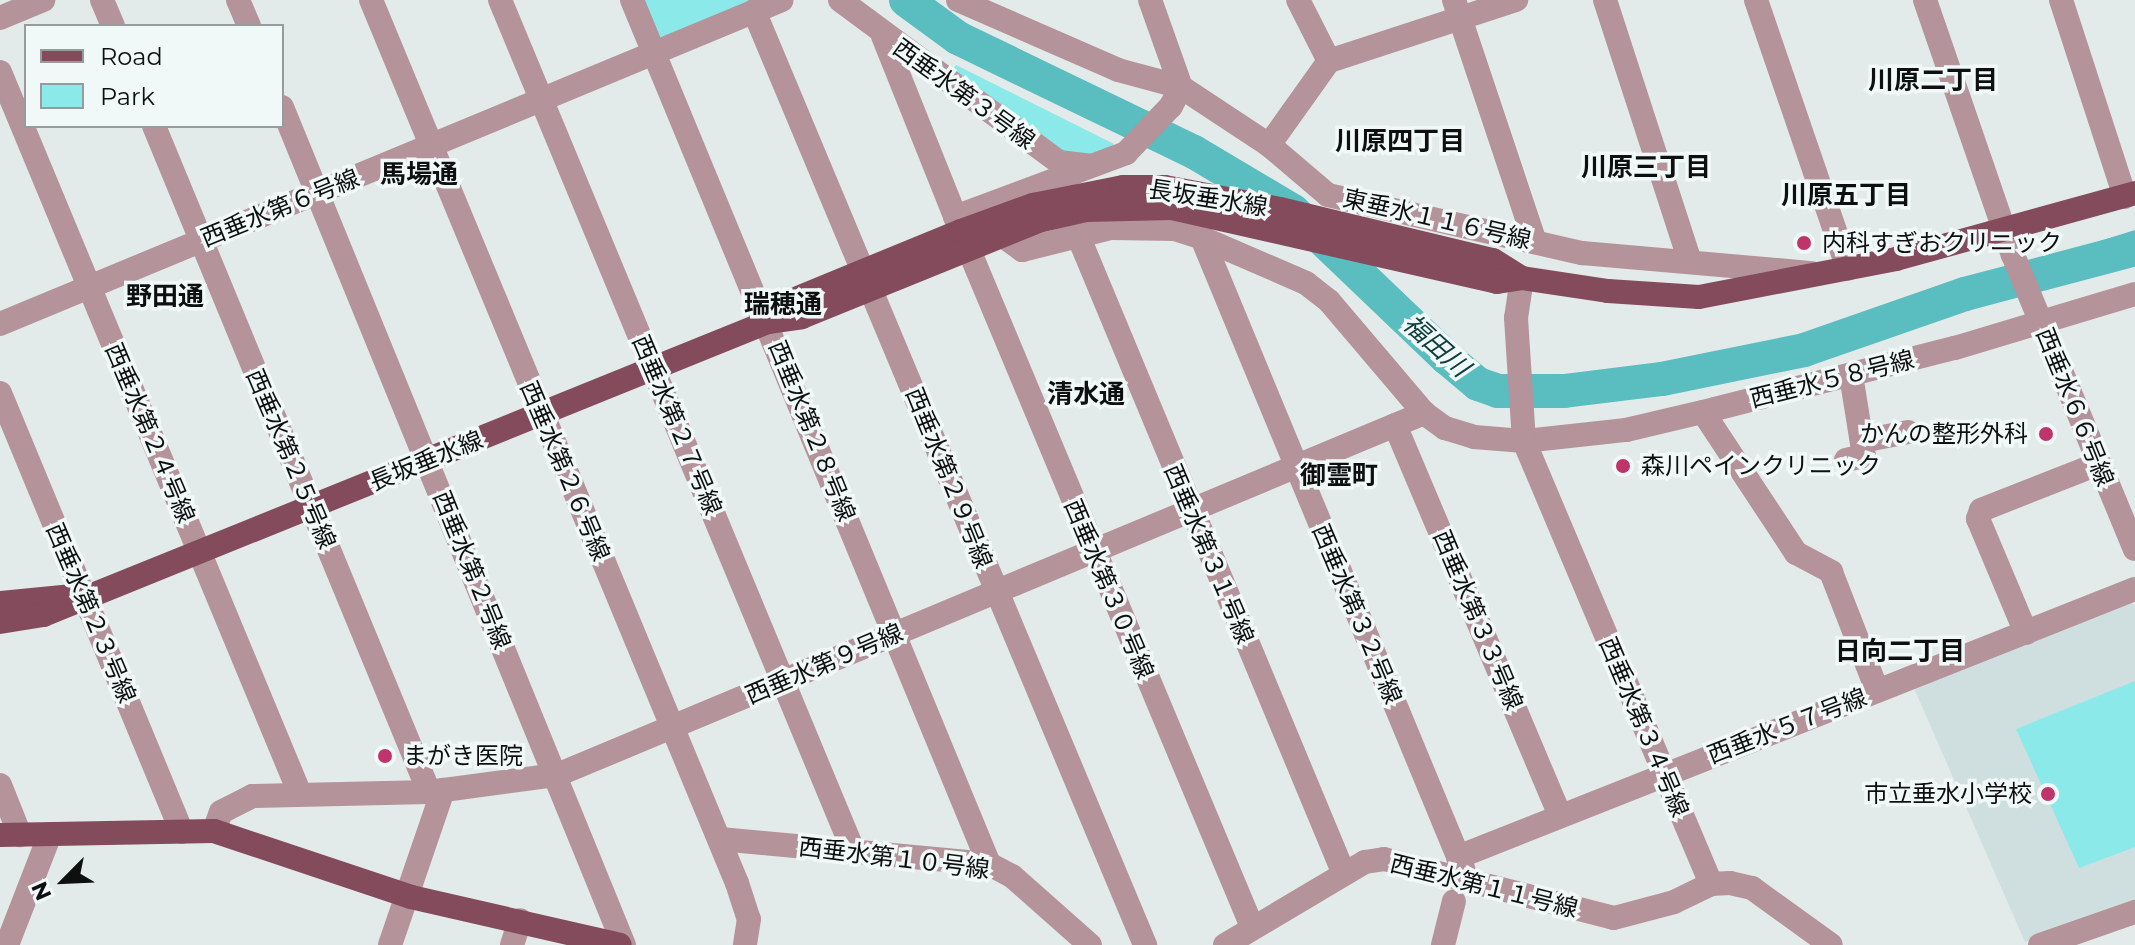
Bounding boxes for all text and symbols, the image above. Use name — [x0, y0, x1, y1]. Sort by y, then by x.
legend — [24, 24, 284, 128]
street label: 西垂水第３号線 — [888, 33, 1040, 155]
text: Road — [100, 42, 163, 71]
district label: 川原二丁目 — [1868, 65, 1998, 97]
text: Park — [100, 82, 155, 111]
district label: 川原四丁目 — [1335, 126, 1465, 158]
district label: 川原三丁目 — [1581, 152, 1711, 184]
district label: 馬場通 — [380, 159, 458, 191]
street label: 西垂水第６号線 — [197, 163, 363, 253]
street label: 長坂垂水線 — [1146, 174, 1270, 222]
district label: 川原五丁目 — [1781, 180, 1911, 212]
street label: 東垂水１１６号線 — [1340, 183, 1534, 255]
place label: 内科すぎおクリニック — [1822, 229, 2062, 257]
marker: 内科すぎおクリニック — [1793, 232, 1815, 254]
district label: 野田通 — [126, 281, 204, 313]
district label: 瑞穂通 — [744, 289, 822, 321]
water label: 福田川 — [1397, 308, 1475, 384]
street label: 西垂水６６号線 — [2030, 324, 2120, 490]
street label: 西垂水第２７号線 — [626, 331, 728, 519]
street label: 西垂水第２８号線 — [763, 337, 861, 525]
street label: 西垂水第２４号線 — [99, 339, 201, 527]
street label: 西垂水５８号線 — [1747, 345, 1917, 413]
street label: 西垂水第２５号線 — [240, 365, 342, 553]
street label: 西垂水第２６号線 — [514, 377, 616, 565]
district label: 清水通 — [1047, 379, 1125, 411]
street label: 西垂水第２９号線 — [900, 384, 998, 572]
place label: かんの整形外科 — [1860, 420, 2028, 448]
marker: かんの整形外科 — [2035, 423, 2057, 445]
street label: 長坂垂水線 — [365, 425, 487, 497]
place label: 森川ペインクリニック — [1641, 452, 1881, 480]
marker: 森川ペインクリニック — [1612, 455, 1634, 477]
street label: 西垂水第３１号線 — [1158, 460, 1260, 648]
district label: 御霊町 — [1300, 460, 1378, 492]
street label: 西垂水第２号線 — [427, 487, 517, 653]
street label: 西垂水第３０号線 — [1058, 495, 1160, 683]
street label: 西垂水第２３号線 — [40, 519, 142, 707]
street label: 西垂水第３２号線 — [1306, 520, 1408, 708]
street label: 西垂水第３３号線 — [1427, 526, 1529, 714]
street label: 西垂水第９号線 — [741, 618, 907, 710]
street label: 西垂水第３４号線 — [1593, 633, 1695, 821]
district label: 日向二丁目 — [1835, 636, 1965, 668]
street label: 西垂水５７号線 — [1703, 682, 1871, 770]
place label: まがき医院 — [403, 742, 523, 770]
marker: まがき医院 — [374, 745, 396, 767]
place label: 市立垂水小学校 — [1864, 780, 2032, 808]
marker: 市立垂水小学校 — [2039, 785, 2057, 803]
street label: 西垂水第１０号線 — [797, 832, 991, 884]
north arrow — [24, 841, 104, 921]
street label: 西垂水第１１号線 — [1387, 849, 1581, 923]
text: N — [26, 877, 58, 905]

